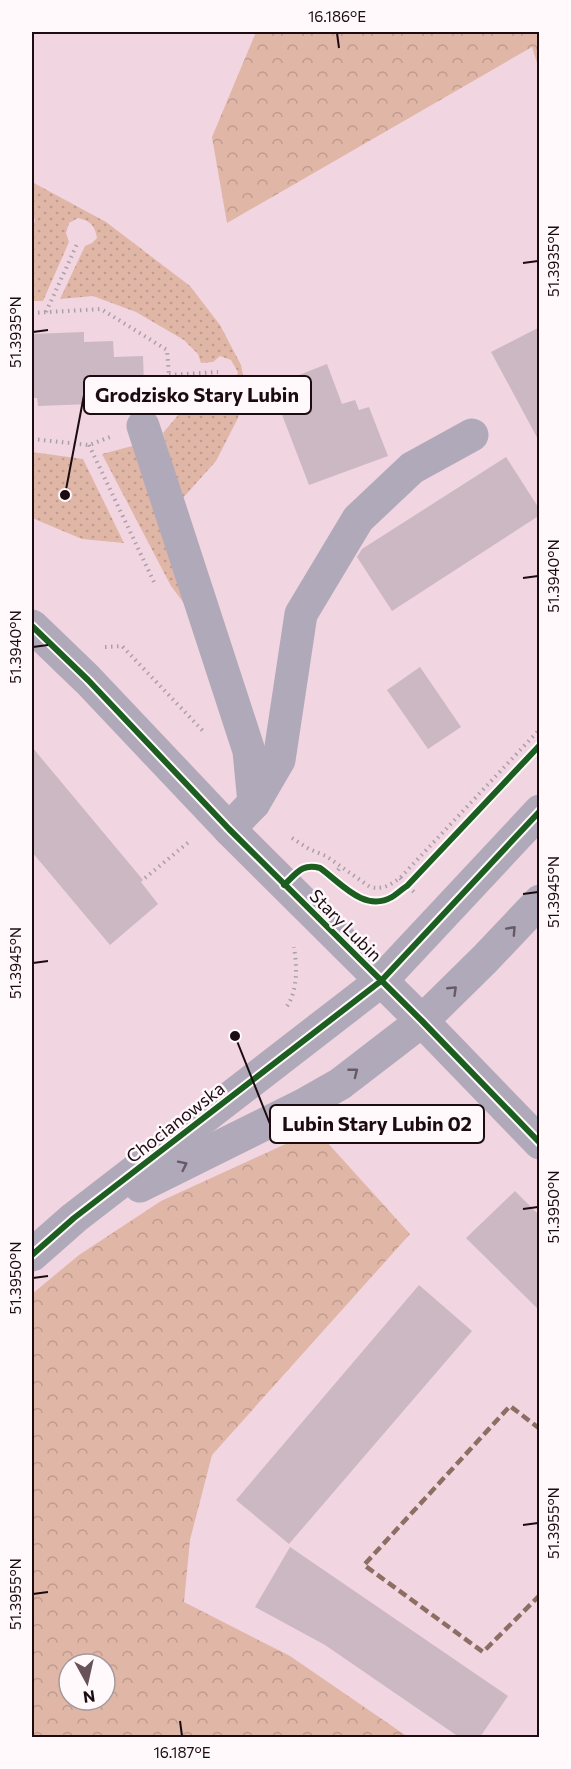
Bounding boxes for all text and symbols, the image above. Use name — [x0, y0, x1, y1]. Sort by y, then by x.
text: 16.186°E — [308, 7, 366, 25]
text: 51.3935°N — [544, 225, 562, 297]
text: 51.3935°N — [6, 296, 24, 368]
callout: Grodzisko Stary Lubin — [84, 376, 311, 414]
text: Grodzisko Stary Lubin — [95, 382, 299, 406]
text: 51.3940°N — [544, 539, 562, 613]
text: 51.3940°N — [6, 610, 24, 684]
text: 51.3945°N — [544, 856, 562, 928]
street label: Stary Lubin — [305, 884, 387, 966]
text: 51.3945°N — [6, 927, 24, 999]
one-way arrow — [505, 927, 516, 938]
one-way arrow — [447, 986, 457, 997]
one-way arrow — [348, 1069, 359, 1080]
street label: Chocianowska — [121, 1077, 229, 1167]
callout: Lubin Stary Lubin 02 — [270, 1105, 484, 1143]
text: Lubin Stary Lubin 02 — [282, 1111, 472, 1135]
one-way arrow — [177, 1160, 188, 1172]
text: 51.3950°N — [544, 1171, 562, 1243]
text: 51.3950°N — [6, 1242, 24, 1314]
text: 51.3955°N — [544, 1487, 562, 1559]
text: 51.3955°N — [6, 1558, 24, 1630]
north arrow — [57, 1652, 117, 1712]
text: N — [82, 1687, 96, 1708]
text: 16.187°E — [153, 1743, 211, 1761]

